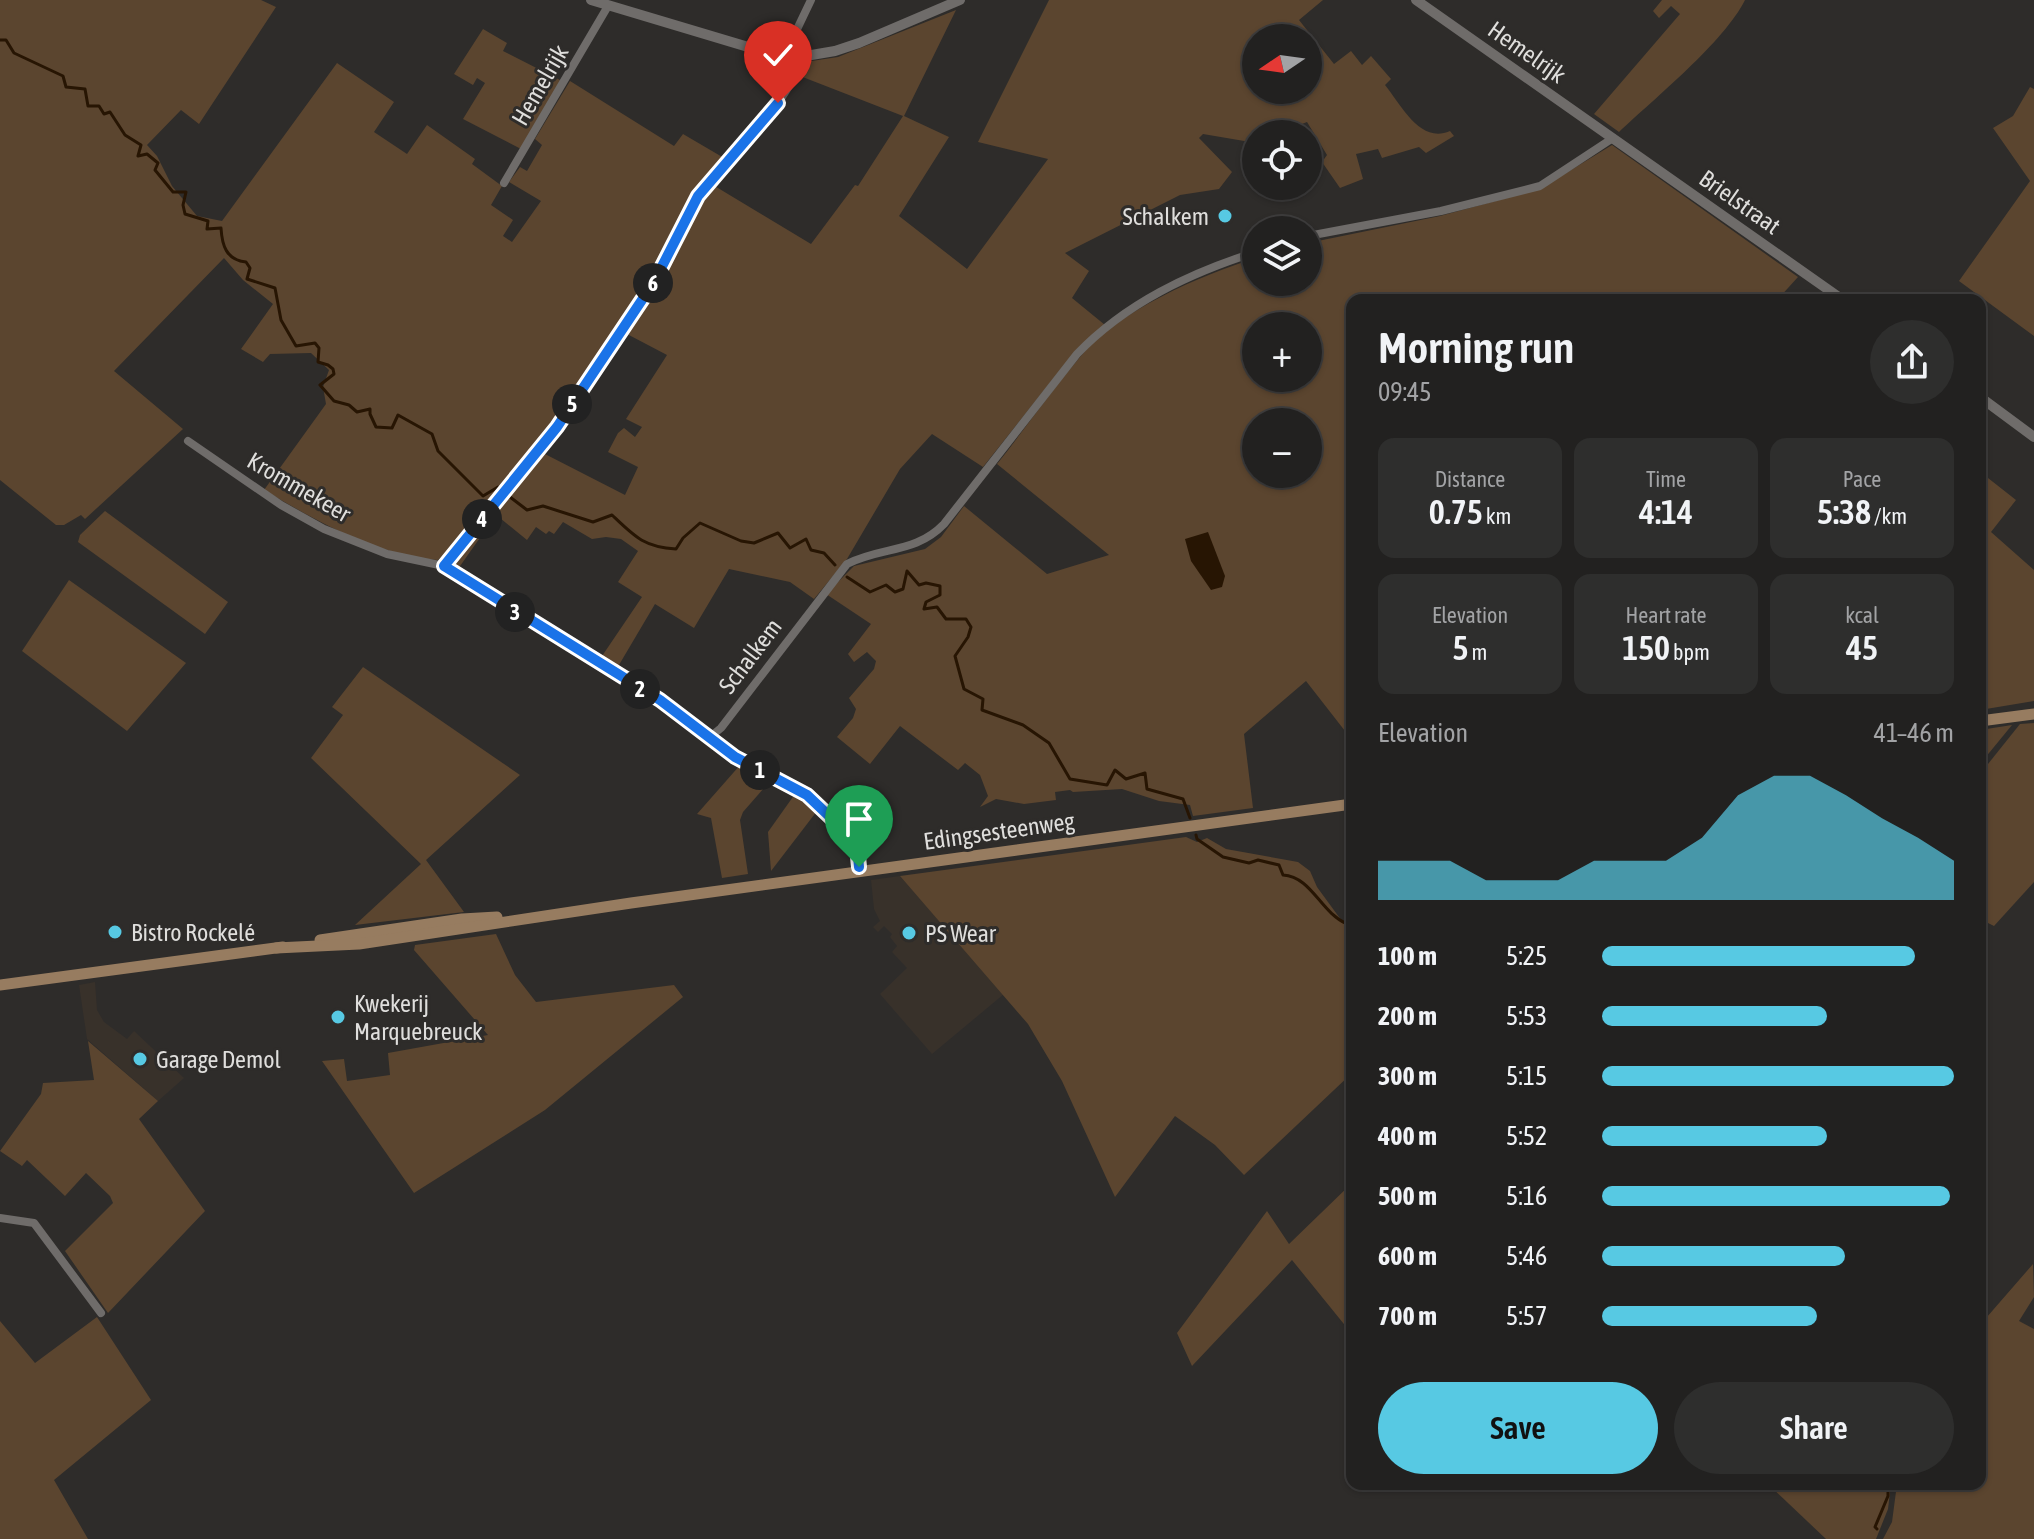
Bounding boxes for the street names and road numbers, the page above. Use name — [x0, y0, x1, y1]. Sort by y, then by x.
street label: Hemelrijk — [1483, 16, 1571, 89]
street label: Hemelrijk — [506, 40, 574, 130]
street label: Brielstraat — [1694, 164, 1786, 240]
street label: Krommekeer — [243, 447, 356, 528]
street label: Schalkem — [713, 613, 787, 699]
street label: Edingsesteenweg — [922, 807, 1077, 855]

